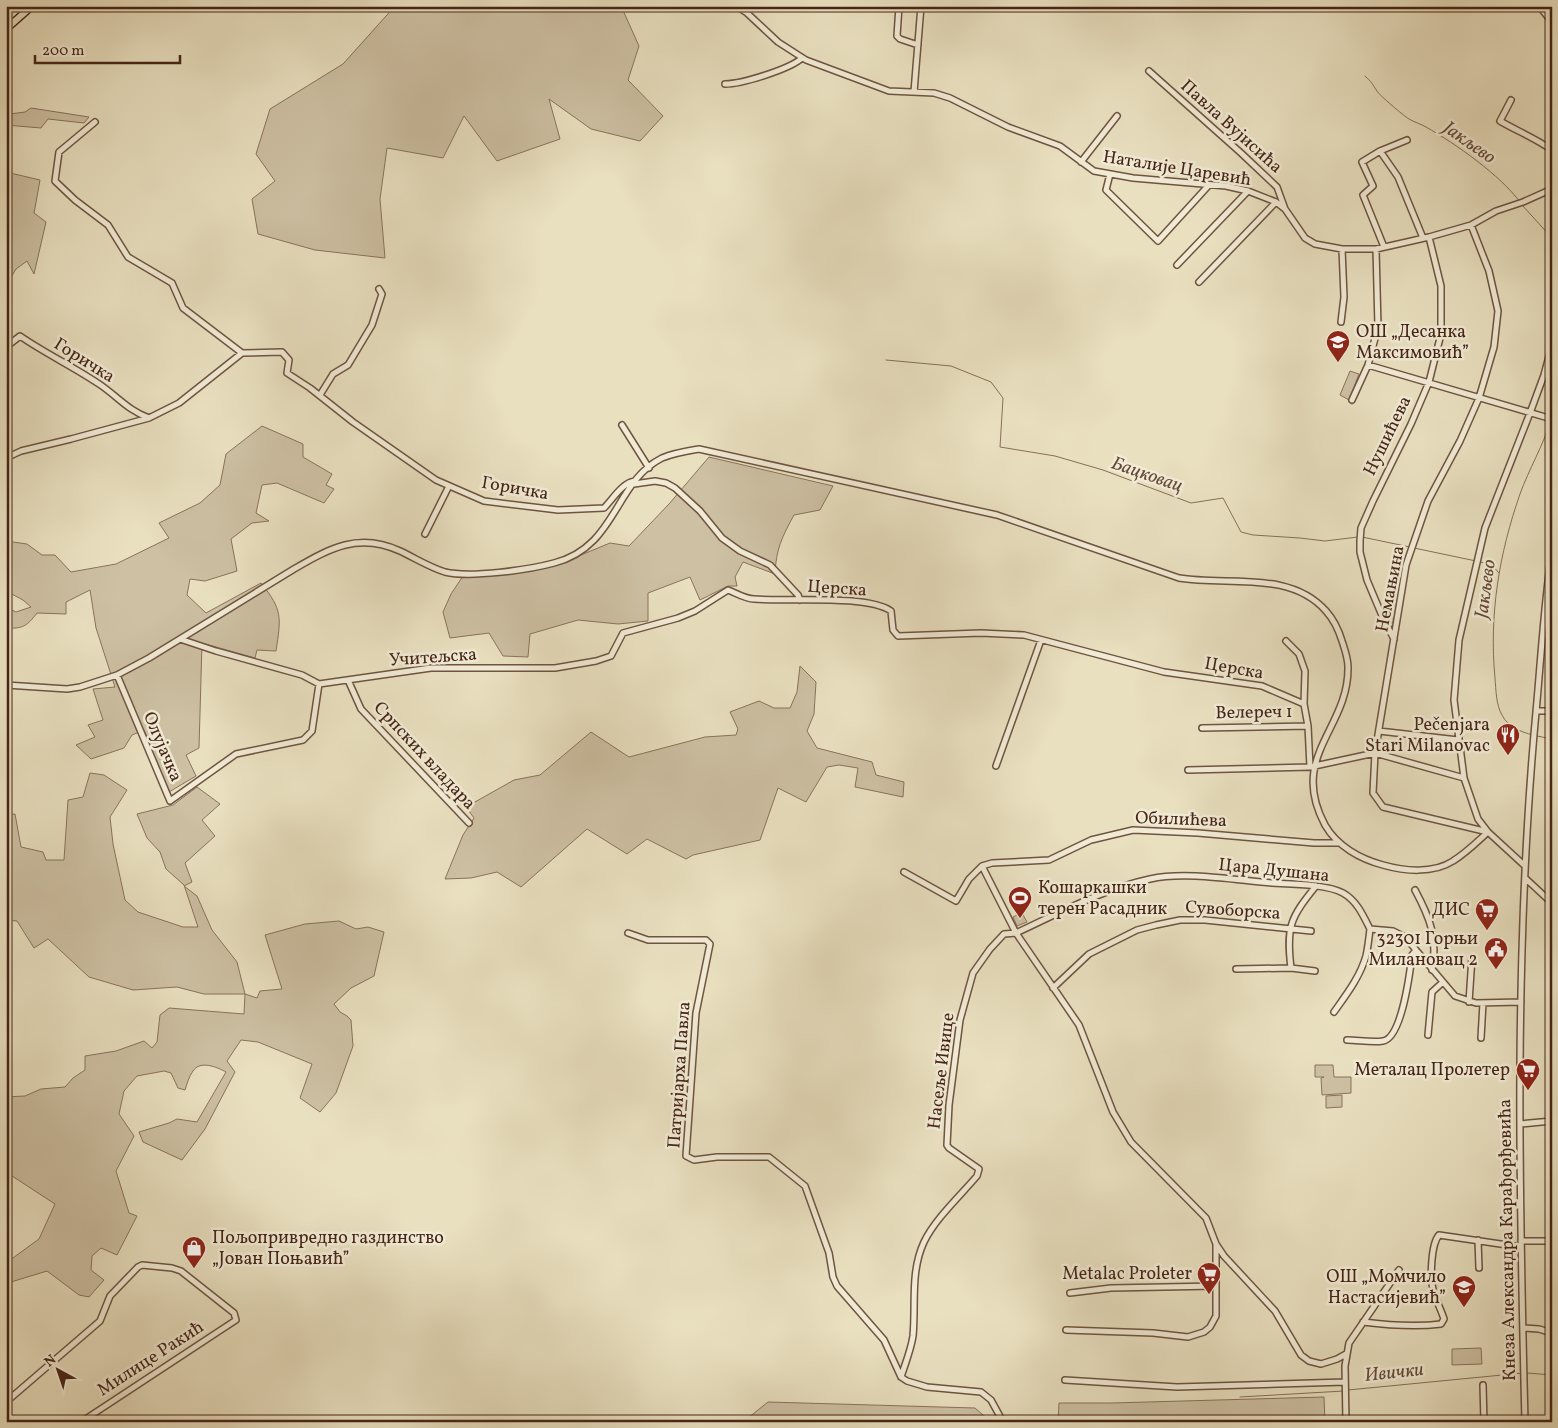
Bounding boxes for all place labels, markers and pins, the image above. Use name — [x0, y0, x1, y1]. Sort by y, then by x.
place label: ОШ „Десанка Максимовић” — [1356, 320, 1469, 366]
school or university icon: ОШ „Десанка Максимовић” — [1325, 329, 1351, 363]
place label: Pečenjara Stari Milanovac — [1365, 713, 1490, 759]
restaurant icon: Pečenjara Stari Milanovac — [1495, 722, 1521, 756]
place label: Кошаркашки терен Расадник — [1038, 876, 1168, 922]
sports icon: Кошаркашки терен Расадник — [1007, 885, 1033, 919]
supermarket icon: ДИС — [1474, 897, 1500, 931]
place label: ДИС — [1432, 898, 1470, 923]
place label: 32301 Горњи Милановац 2 — [1368, 927, 1478, 973]
public building icon: 32301 Горњи Милановац 2 — [1483, 936, 1509, 970]
supermarket icon: Металац Пролетер — [1515, 1057, 1541, 1091]
place label: Металац Пролетер — [1354, 1058, 1510, 1083]
place label: Пољопривредно газдинство „Јован Поњавић” — [212, 1226, 444, 1272]
shop icon: Пољопривредно газдинство „Јован Поњавић” — [181, 1235, 207, 1269]
supermarket icon: Metalac Proleter — [1196, 1261, 1222, 1295]
place label: Metalac Proleter — [1062, 1262, 1192, 1287]
place label: ОШ „Момчило Настасијевић” — [1326, 1265, 1446, 1311]
school or university icon: ОШ „Момчило Настасијевић” — [1451, 1274, 1477, 1308]

